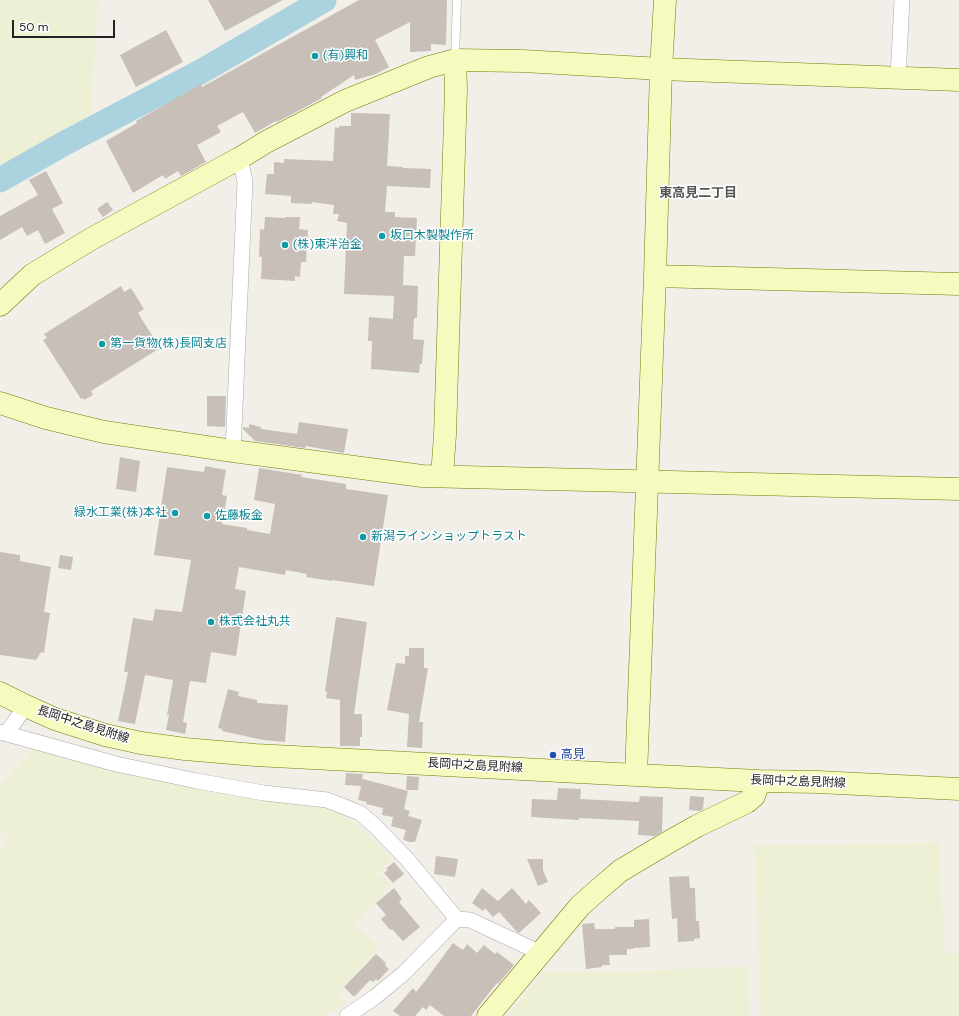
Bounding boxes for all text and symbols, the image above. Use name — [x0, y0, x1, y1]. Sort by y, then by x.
scale bar — [14, 12, 117, 38]
text: 50 m — [19, 19, 48, 35]
place label: (有)興和 — [323, 49, 368, 63]
marker: (有)興和 — [310, 51, 320, 61]
district label: 東高見二丁目 — [659, 186, 737, 202]
place label: 坂口木製製作所 — [390, 229, 474, 243]
marker: 坂口木製製作所 — [377, 231, 387, 241]
place label: (株)東洋治金 — [293, 238, 362, 252]
marker: (株)東洋治金 — [280, 240, 290, 250]
place label: 第一貨物(株)長岡支店 — [110, 337, 227, 351]
marker: 第一貨物(株)長岡支店 — [97, 339, 107, 349]
place label: 緑水工業(株)本社 — [74, 506, 167, 520]
marker: 緑水工業(株)本社 — [170, 508, 180, 518]
place label: 佐藤板金 — [215, 509, 263, 523]
marker: 佐藤板金 — [202, 511, 212, 521]
place label: 新潟ラインショップトラスト — [371, 530, 527, 544]
marker: 新潟ラインショップトラスト — [358, 532, 368, 542]
place label: 株式会社丸共 — [219, 615, 291, 629]
marker: 株式会社丸共 — [206, 617, 216, 627]
street label: 長岡中之島見附線 — [35, 703, 131, 747]
place label: 高見 — [561, 748, 585, 762]
marker: 高見 — [548, 750, 558, 760]
street label: 長岡中之島見附線 — [427, 756, 523, 776]
street label: 長岡中之島見附線 — [750, 773, 846, 791]

